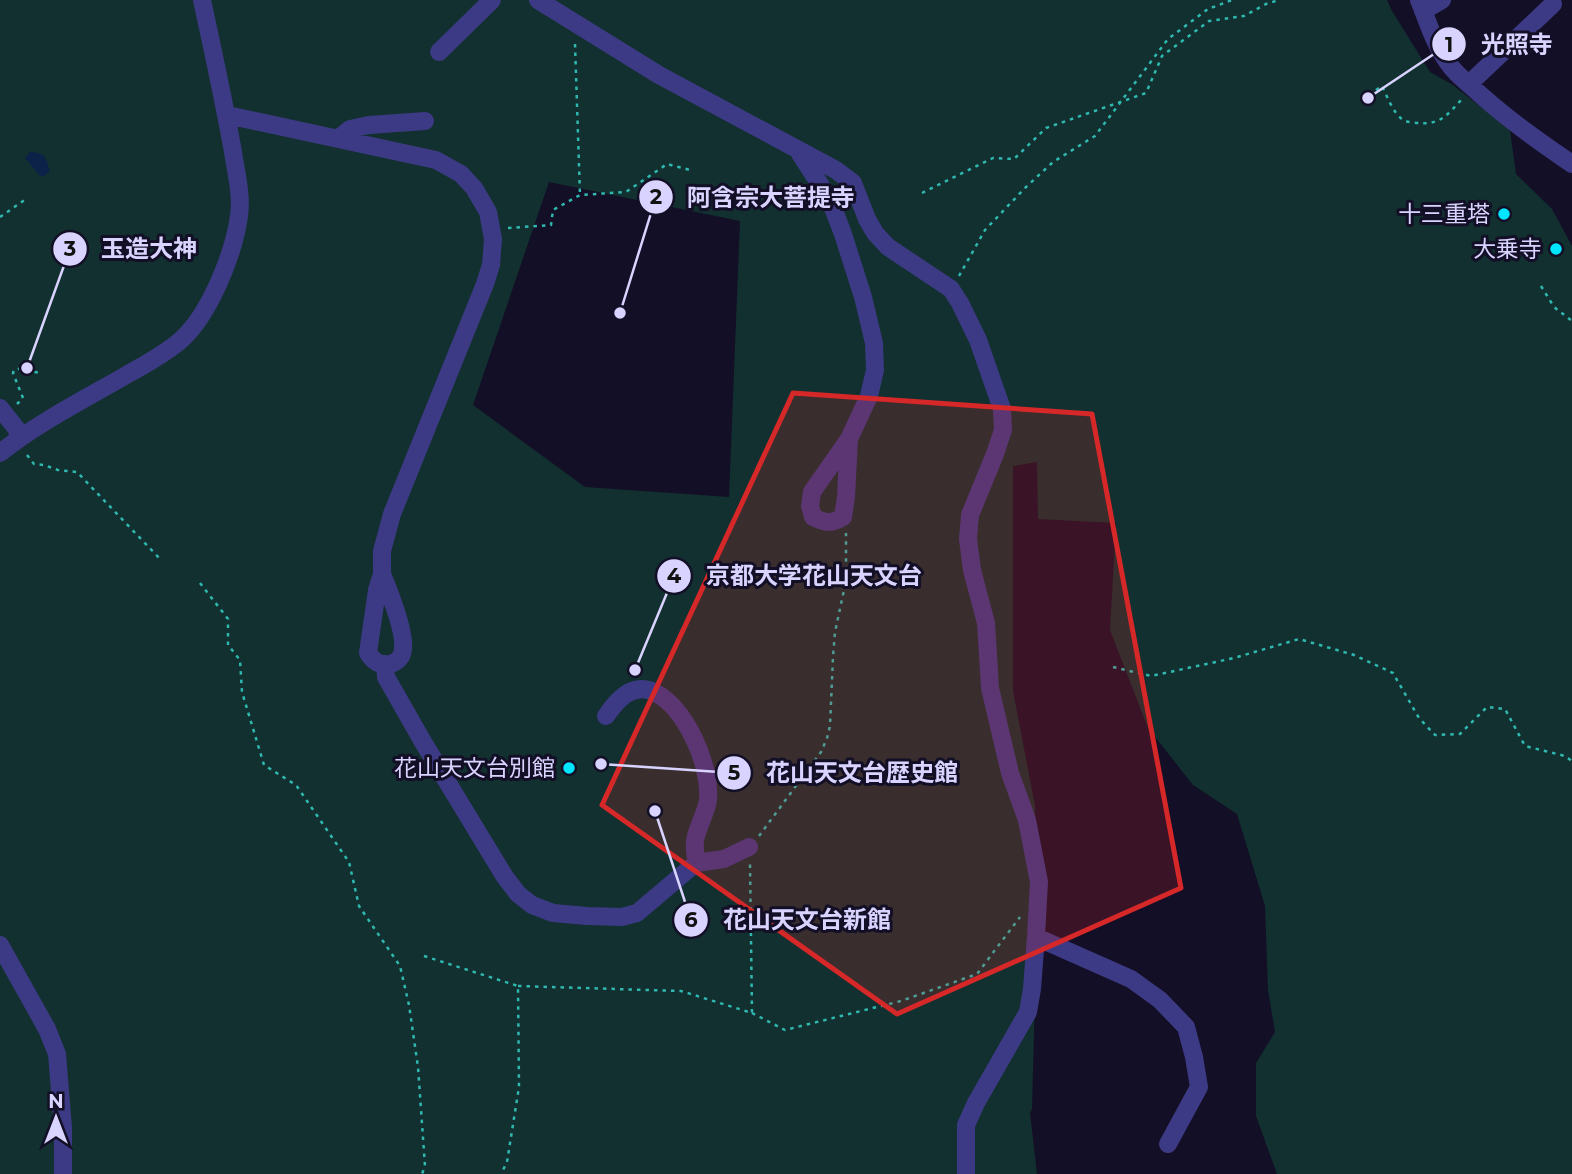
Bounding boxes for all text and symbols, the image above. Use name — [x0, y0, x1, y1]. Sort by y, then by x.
callout: 光照寺 — [1432, 22, 1567, 67]
text: 光照寺 — [1481, 30, 1553, 59]
text: 1 — [1445, 32, 1453, 57]
callout: 阿含宗大菩提寺 — [638, 175, 869, 220]
text: 阿含宗大菩提寺 — [687, 183, 855, 212]
text: 2 — [650, 184, 662, 209]
place label: 十三重塔 — [1398, 200, 1490, 228]
marker: 十三重塔 — [1496, 206, 1512, 222]
callout: 玉造大神 — [52, 226, 211, 271]
text: 玉造大神 — [101, 234, 197, 263]
place label: 大乗寺 — [1473, 235, 1542, 263]
text: 3 — [63, 236, 76, 261]
marker: 大乗寺 — [1548, 241, 1564, 257]
callout: 京都大学花山天文台 — [657, 553, 936, 598]
text: 京都大学花山天文台 — [706, 561, 922, 590]
text: 4 — [667, 563, 682, 588]
callout: 花山天文台歴史館 — [717, 751, 972, 796]
place label: 花山天文台別館 — [394, 754, 555, 782]
text: 花山天文台歴史館 — [766, 758, 958, 787]
marker: 花山天文台別館 — [561, 760, 577, 776]
text: 5 — [728, 760, 740, 785]
callout: 花山天文台新館 — [674, 897, 905, 942]
text: 花山天文台新館 — [723, 905, 891, 934]
text: 6 — [684, 907, 698, 932]
north arrow — [21, 1083, 91, 1153]
text: N — [48, 1090, 64, 1113]

